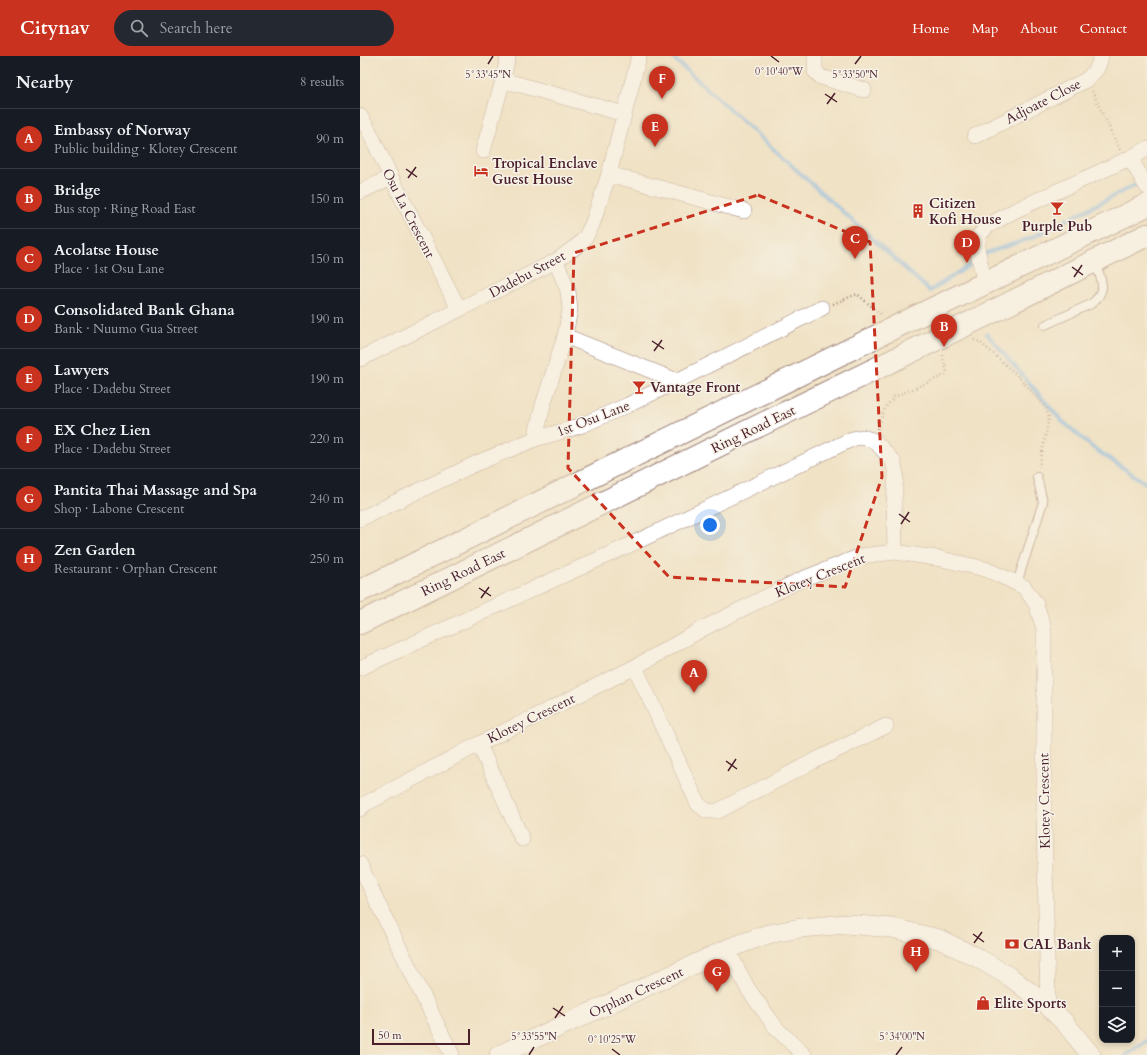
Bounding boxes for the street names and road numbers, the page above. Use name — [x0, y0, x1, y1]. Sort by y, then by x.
street label: Adjoate Close — [1002, 74, 1084, 129]
street label: Osu La Crescent — [378, 165, 440, 262]
street label: Dadebu Street — [486, 246, 569, 303]
street label: 1st Osu Lane — [554, 396, 633, 441]
street label: Ring Road East — [708, 401, 799, 458]
street label: Ring Road East — [418, 544, 509, 601]
street label: Klotey Crescent — [772, 549, 869, 602]
street label: Klotey Crescent — [484, 689, 579, 748]
street label: Klotey Crescent — [1034, 753, 1055, 849]
street label: Orphan Crescent — [586, 962, 687, 1023]

